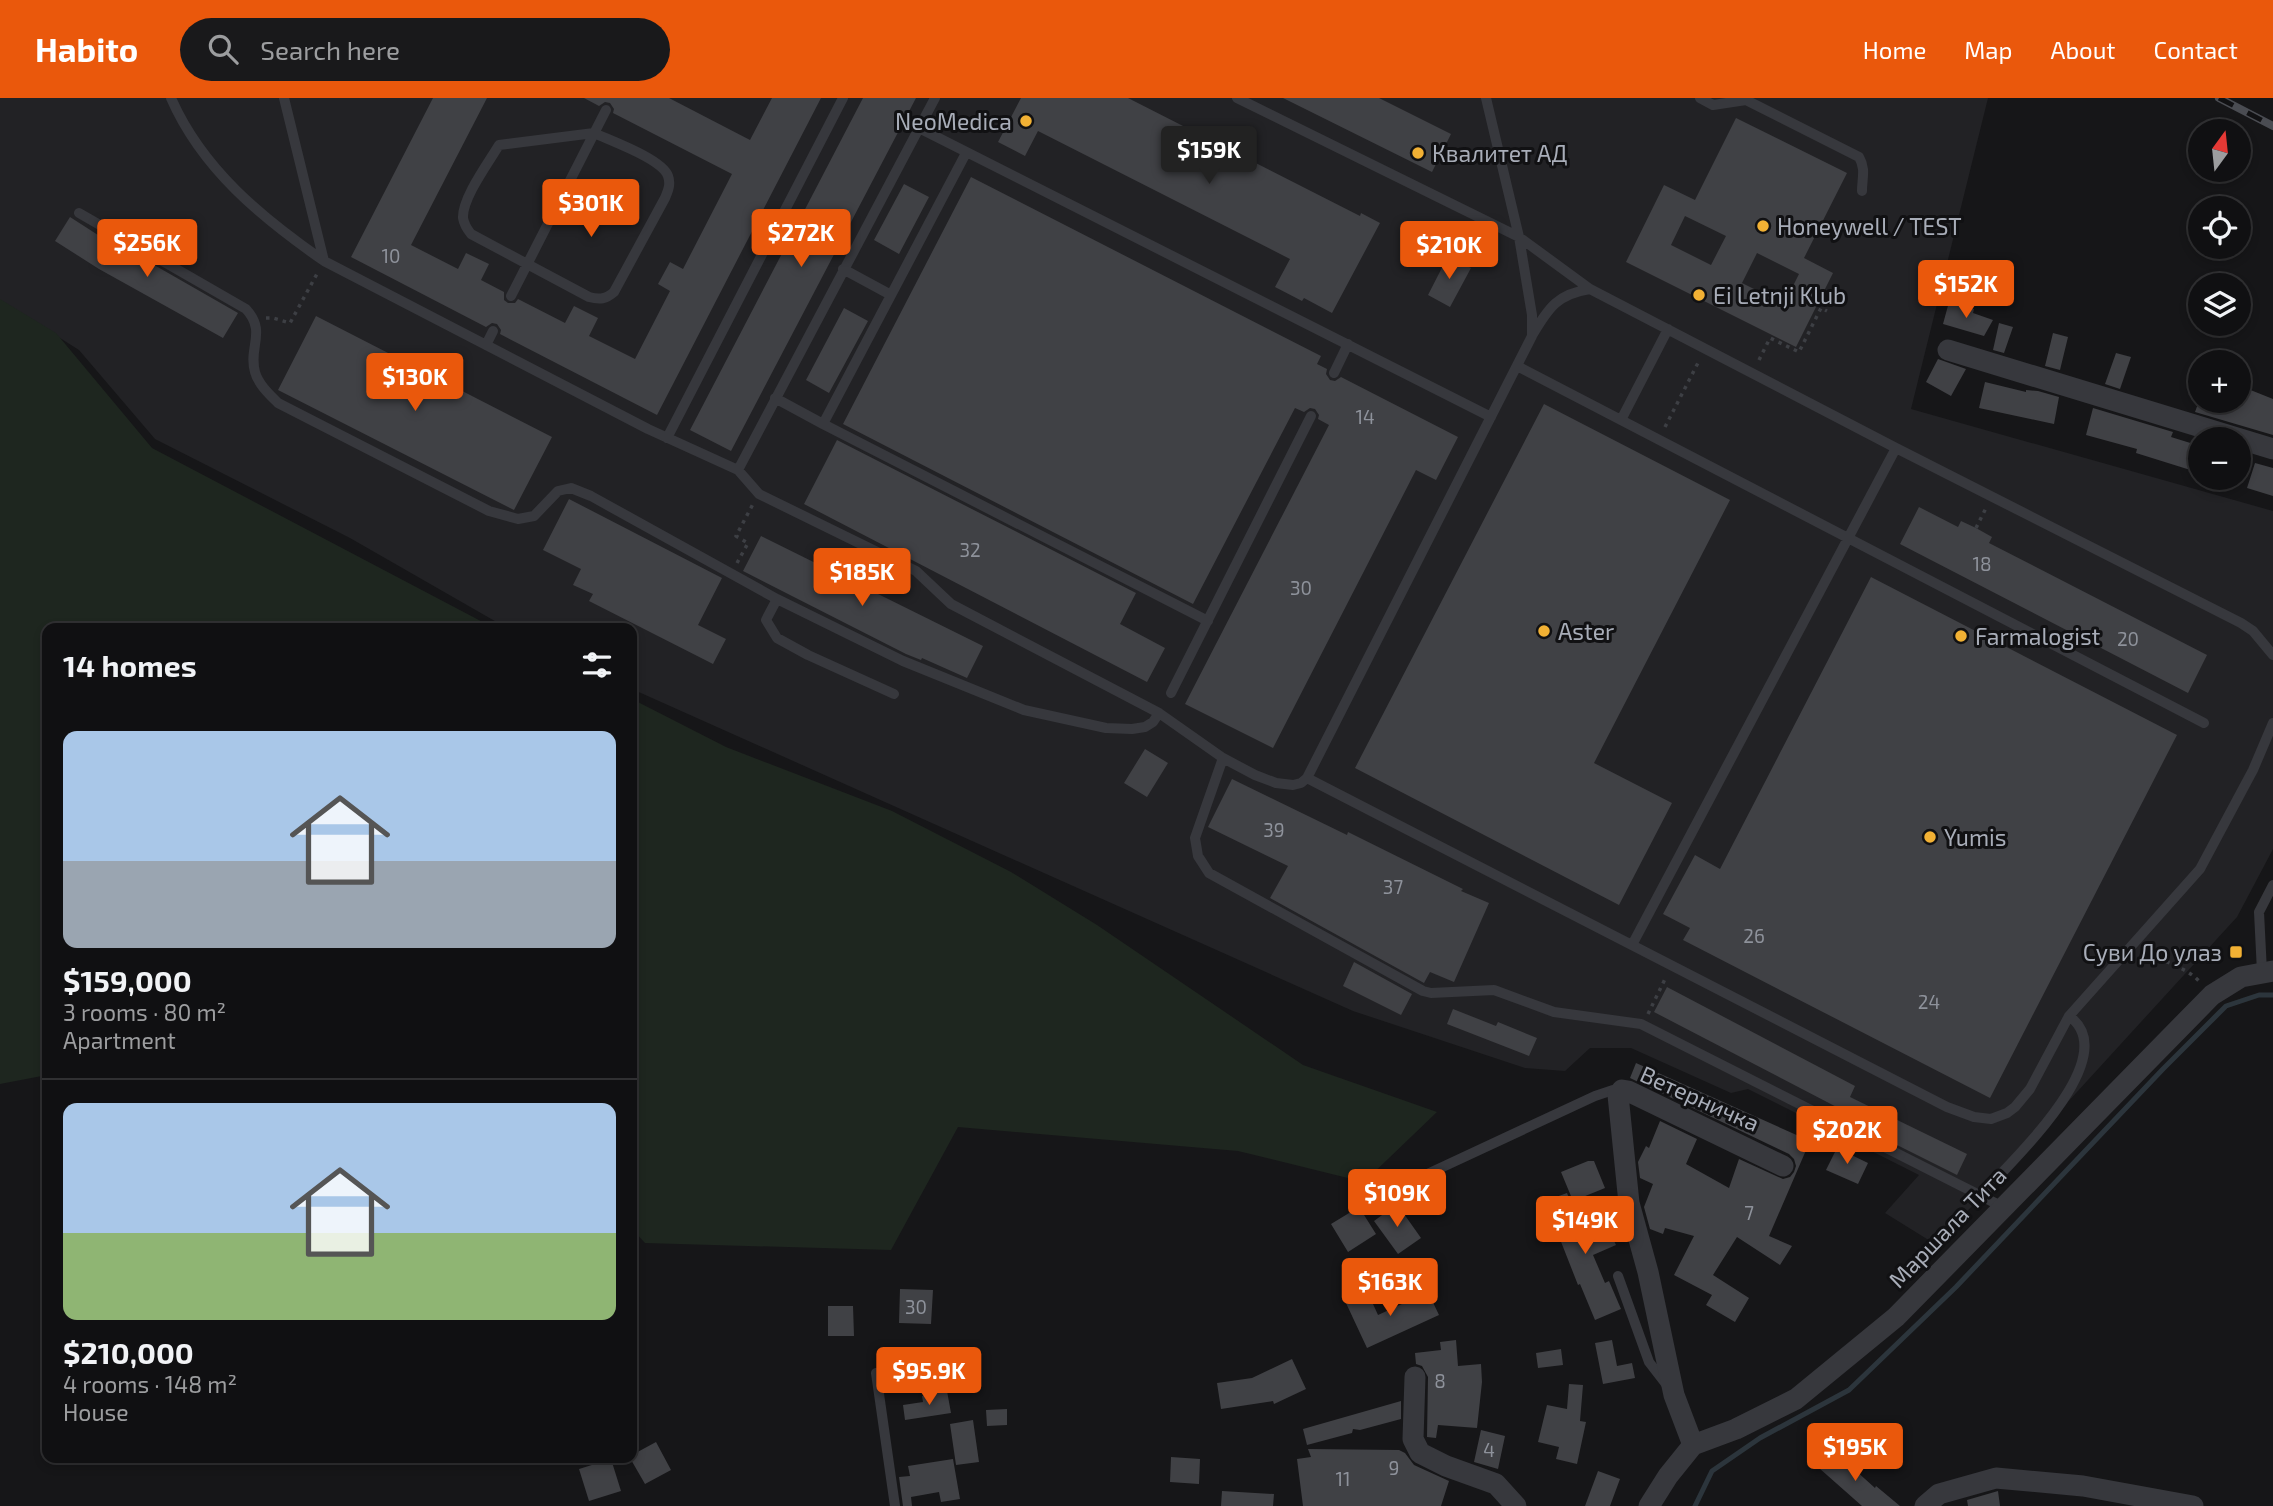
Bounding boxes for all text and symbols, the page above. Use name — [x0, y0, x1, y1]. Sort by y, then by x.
search box — [180, 18, 670, 81]
text: Habito — [35, 29, 138, 69]
icon: search — [204, 30, 242, 68]
text: Search here — [260, 34, 400, 65]
text: Home — [1863, 35, 1926, 64]
text: Map — [1964, 35, 2012, 64]
text: About — [2050, 35, 2116, 64]
text: Contact — [2154, 35, 2238, 64]
place label: NeoMedica — [895, 107, 1012, 135]
marker: NeoMedica — [1018, 113, 1034, 129]
north arrow — [2188, 119, 2250, 182]
map controls — [2188, 119, 2251, 490]
pin: $159K — [1160, 126, 1258, 186]
text: $159K — [1177, 135, 1241, 163]
place label: Квалитет АД — [1432, 139, 1567, 167]
marker: Квалитет АД — [1410, 145, 1426, 161]
pin: $301K — [542, 180, 640, 239]
text: $301K — [558, 188, 624, 216]
button: locate — [2188, 196, 2251, 259]
pin: $272K — [752, 209, 850, 269]
place label: Honeywell / TEST — [1777, 212, 1962, 240]
text: $272K — [768, 218, 834, 246]
marker: Honeywell / TEST — [1755, 218, 1771, 234]
pin: $256K — [98, 220, 196, 279]
pin: $210K — [1400, 222, 1498, 281]
text: $256K — [113, 228, 181, 256]
text: $210K — [1416, 230, 1482, 258]
house number: 10 — [381, 244, 401, 267]
pin: $152K — [1917, 260, 2015, 320]
text: $152K — [1934, 269, 1998, 297]
button: layers — [2188, 273, 2251, 336]
place label: Ei Letnji Klub — [1713, 281, 1846, 309]
marker: Ei Letnji Klub — [1691, 287, 1707, 303]
button: + — [2188, 350, 2251, 413]
pin: $130K — [366, 354, 464, 413]
text: $130K — [382, 362, 448, 390]
house number: 14 — [1355, 405, 1375, 428]
button: − — [2188, 427, 2251, 490]
house number: 32 — [959, 538, 981, 561]
pin: $185K — [813, 548, 911, 608]
house number: 18 — [1972, 552, 1992, 575]
text: $185K — [830, 557, 894, 585]
house number: 30 — [1290, 576, 1312, 599]
place label: Aster — [1558, 617, 1614, 645]
place label: Farmalogist — [1975, 622, 2101, 650]
marker: Aster — [1536, 623, 1552, 639]
house number: 20 — [2117, 627, 2139, 650]
marker: Farmalogist — [1953, 628, 1969, 644]
icon: filters — [578, 646, 616, 684]
text: 14 homes — [63, 647, 197, 683]
icon: home — [277, 777, 403, 903]
house number: 39 — [1263, 818, 1285, 841]
place label: Yumis — [1944, 823, 2006, 851]
marker: Yumis — [1922, 829, 1938, 845]
house number: 37 — [1383, 875, 1403, 898]
house number: 26 — [1743, 924, 1765, 947]
place label: Суви До улаз — [2083, 938, 2222, 967]
marker: Суви До улаз — [2228, 944, 2244, 960]
text: $159,000 — [63, 962, 192, 998]
house number: 24 — [1918, 990, 1940, 1013]
text: 3 rooms · 80 m² — [63, 998, 226, 1026]
text: Apartment — [63, 1026, 176, 1054]
street label: Ветерничка — [1636, 1059, 1764, 1137]
pin: $202K — [1798, 1107, 1896, 1166]
text: $202K — [1812, 1115, 1882, 1143]
icon: home — [277, 1149, 403, 1275]
street label: Маршала Тита — [1882, 1161, 2012, 1293]
pin: $109K — [1348, 1170, 1446, 1229]
text: $109K — [1364, 1178, 1430, 1206]
pin: $149K — [1536, 1196, 1634, 1256]
house number: 7 — [1744, 1201, 1754, 1224]
text: $149K — [1552, 1205, 1618, 1233]
pin: $163K — [1341, 1258, 1439, 1318]
text: $163K — [1358, 1267, 1422, 1295]
house number: 30 — [905, 1295, 927, 1318]
text: $210,000 — [63, 1334, 194, 1370]
pin: $95.9K — [872, 1348, 986, 1407]
text: $95.9K — [892, 1356, 966, 1384]
house number: 8 — [1434, 1369, 1446, 1392]
text: 4 rooms · 148 m² — [63, 1370, 237, 1398]
text: House — [63, 1398, 129, 1426]
pin: $195K — [1806, 1424, 1904, 1483]
text: $195K — [1823, 1432, 1887, 1460]
house number: 4 — [1483, 1438, 1495, 1461]
house number: 9 — [1389, 1456, 1399, 1479]
house number: 11 — [1335, 1467, 1351, 1490]

